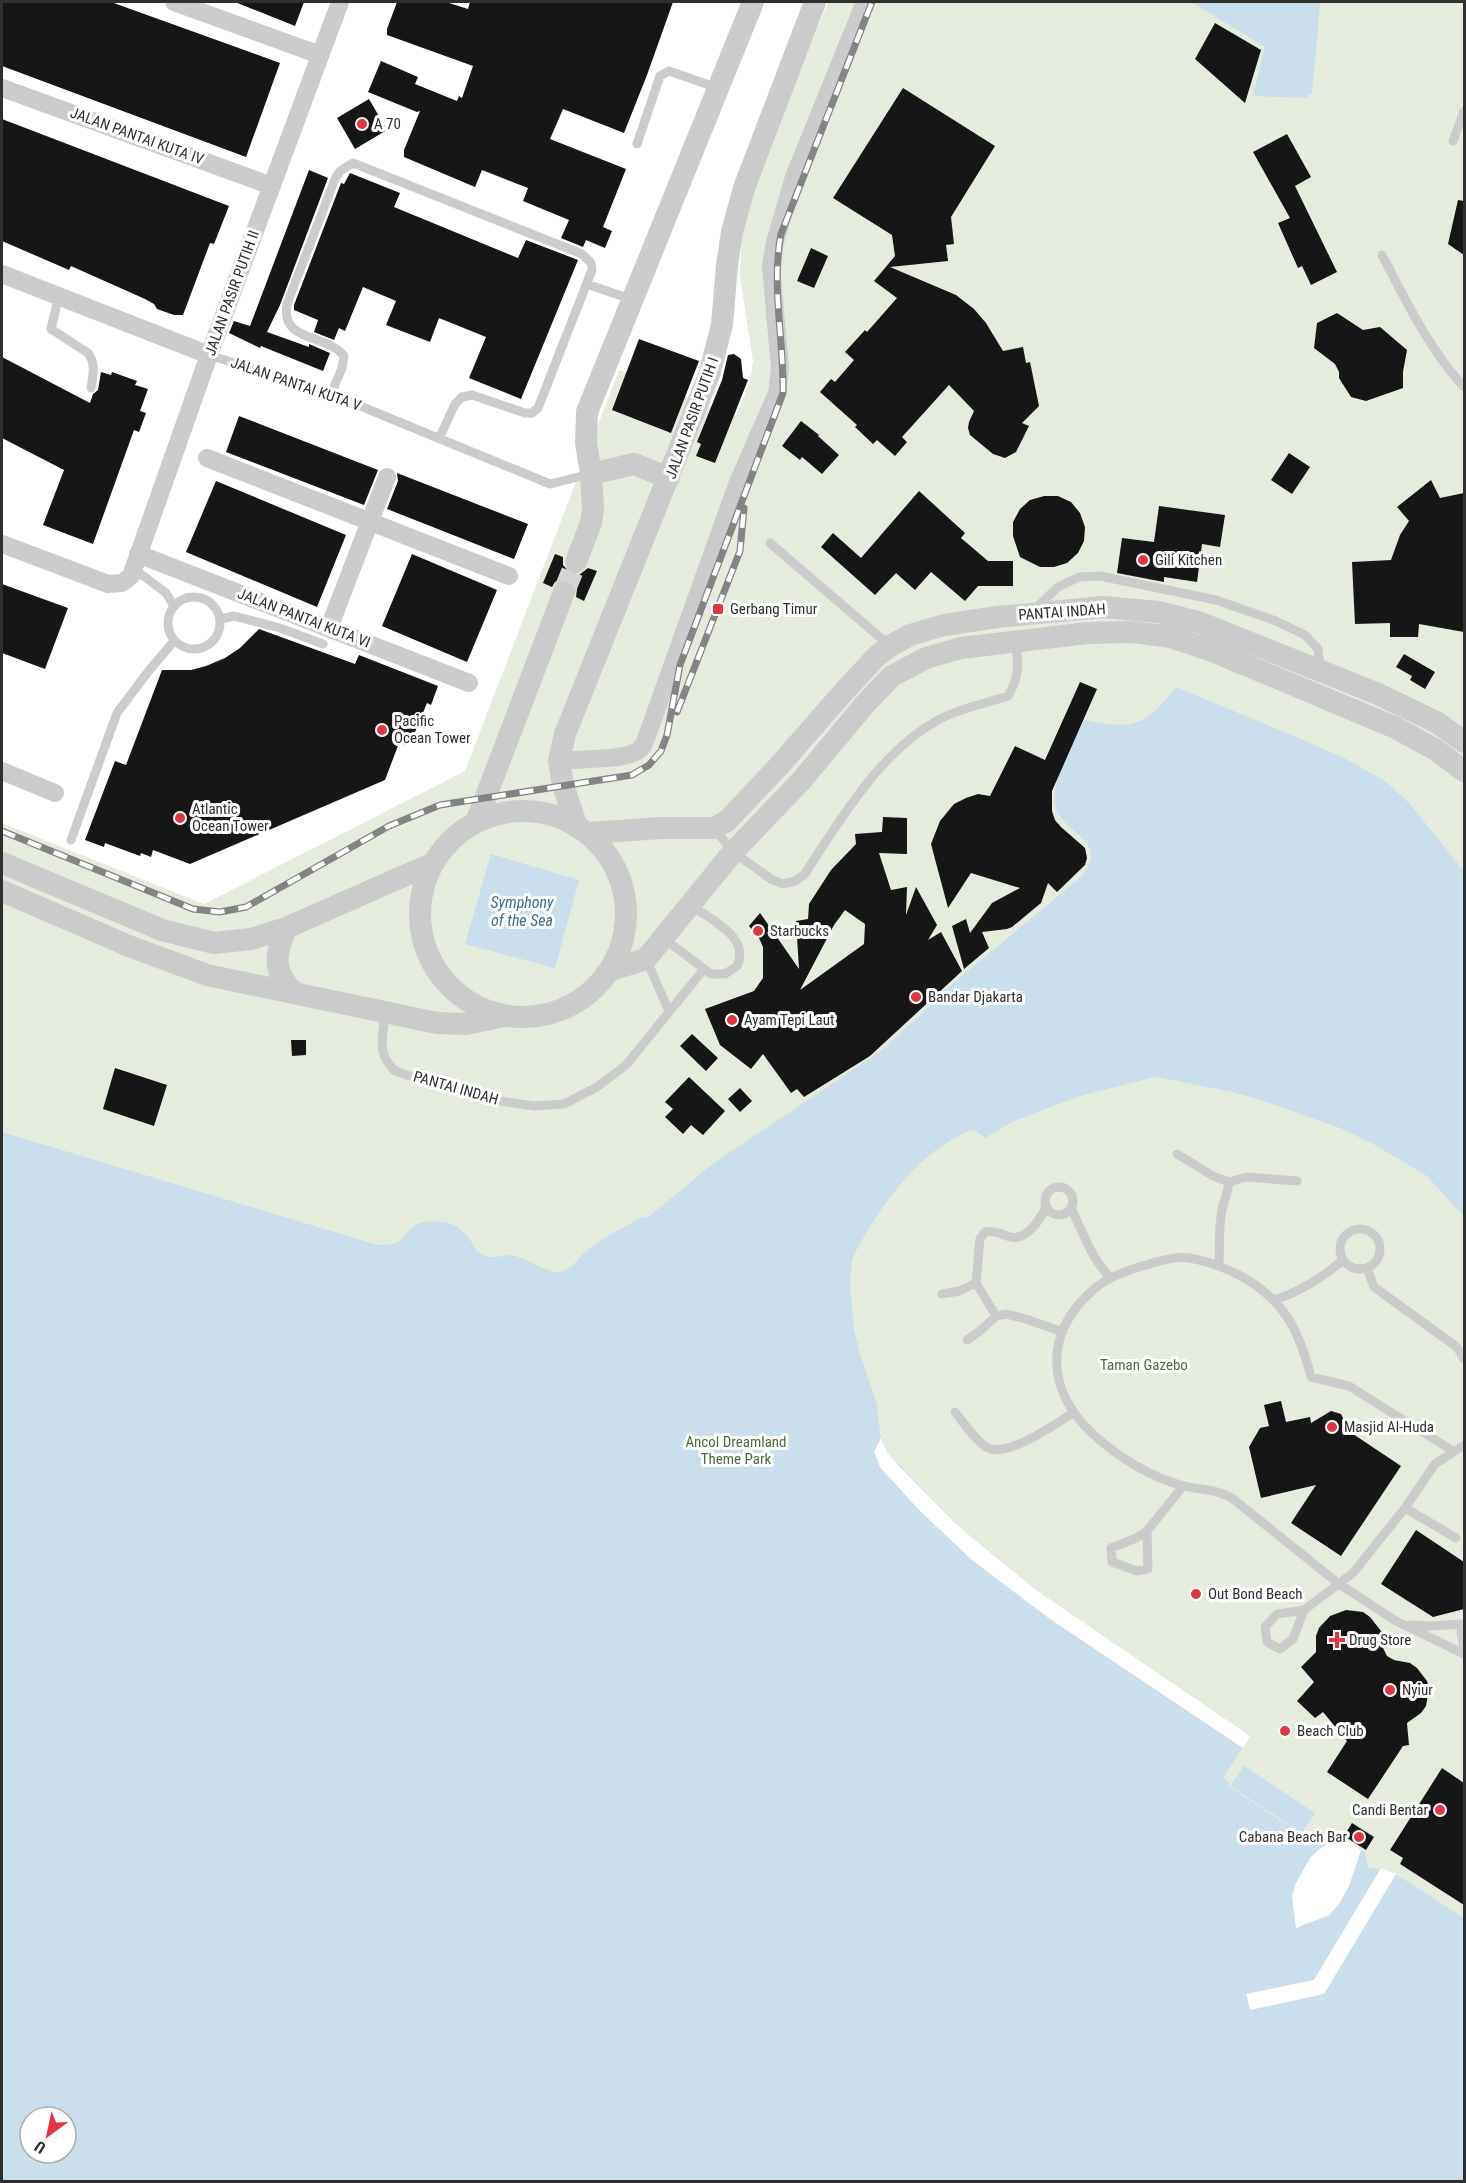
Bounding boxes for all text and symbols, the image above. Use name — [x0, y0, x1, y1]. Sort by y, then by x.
street label: JALAN PANTAI KUTA IV — [68, 103, 207, 169]
place label: A 70 — [374, 115, 401, 133]
marker: A 70 — [355, 117, 369, 131]
street label: JALAN PASIR PUTIH II — [201, 228, 263, 358]
street label: JALAN PANTAI KUTA V — [228, 353, 364, 415]
street label: JALAN PASIR PUTIH I — [662, 355, 722, 481]
place label: Gili Kitchen — [1155, 551, 1222, 569]
marker: Gili Kitchen — [1136, 553, 1150, 567]
street label: JALAN PANTAI KUTA VI — [235, 584, 373, 652]
place label: Gerbang Timur — [730, 600, 818, 618]
street label: PANTAI INDAH — [1018, 600, 1106, 624]
marker: Gerbang Timur — [711, 602, 725, 616]
place label: Pacific Ocean Tower — [394, 712, 471, 747]
marker: Pacific Ocean Tower — [375, 723, 389, 737]
place label: Atlantic Ocean Tower — [192, 800, 269, 835]
marker: Atlantic Ocean Tower — [173, 811, 187, 825]
water label: Symphony of the Sea — [490, 893, 554, 930]
place label: Starbucks — [770, 922, 829, 940]
marker: Starbucks — [751, 924, 765, 938]
place label: Bandar Djakarta — [928, 988, 1023, 1006]
marker: Bandar Djakarta — [909, 990, 923, 1004]
place label: Ayam Tepi Laut — [744, 1011, 834, 1029]
marker: Ayam Tepi Laut — [725, 1013, 739, 1027]
street label: PANTAI INDAH — [411, 1067, 501, 1109]
park label: Taman Gazebo — [1100, 1356, 1188, 1374]
place label: Masjid Al-Huda — [1344, 1418, 1434, 1436]
marker: Masjid Al-Huda — [1325, 1420, 1339, 1434]
park label: Ancol Dreamland Theme Park — [685, 1433, 787, 1468]
place label: Out Bond Beach — [1208, 1585, 1303, 1603]
marker: Out Bond Beach — [1189, 1587, 1203, 1601]
place label: Drug Store — [1349, 1631, 1411, 1649]
marker: Drug Store — [1330, 1633, 1344, 1647]
place label: Nyiur — [1402, 1681, 1433, 1699]
marker: Nyiur — [1383, 1683, 1397, 1697]
place label: Beach Club — [1297, 1722, 1364, 1740]
marker: Beach Club — [1278, 1724, 1292, 1738]
place label: Candi Bentar — [1352, 1801, 1428, 1819]
marker: Candi Bentar — [1433, 1803, 1447, 1817]
place label: Cabana Beach Bar — [1239, 1828, 1347, 1846]
marker: Cabana Beach Bar — [1352, 1830, 1366, 1844]
north arrow — [18, 2105, 78, 2165]
text: U — [31, 2137, 49, 2158]

